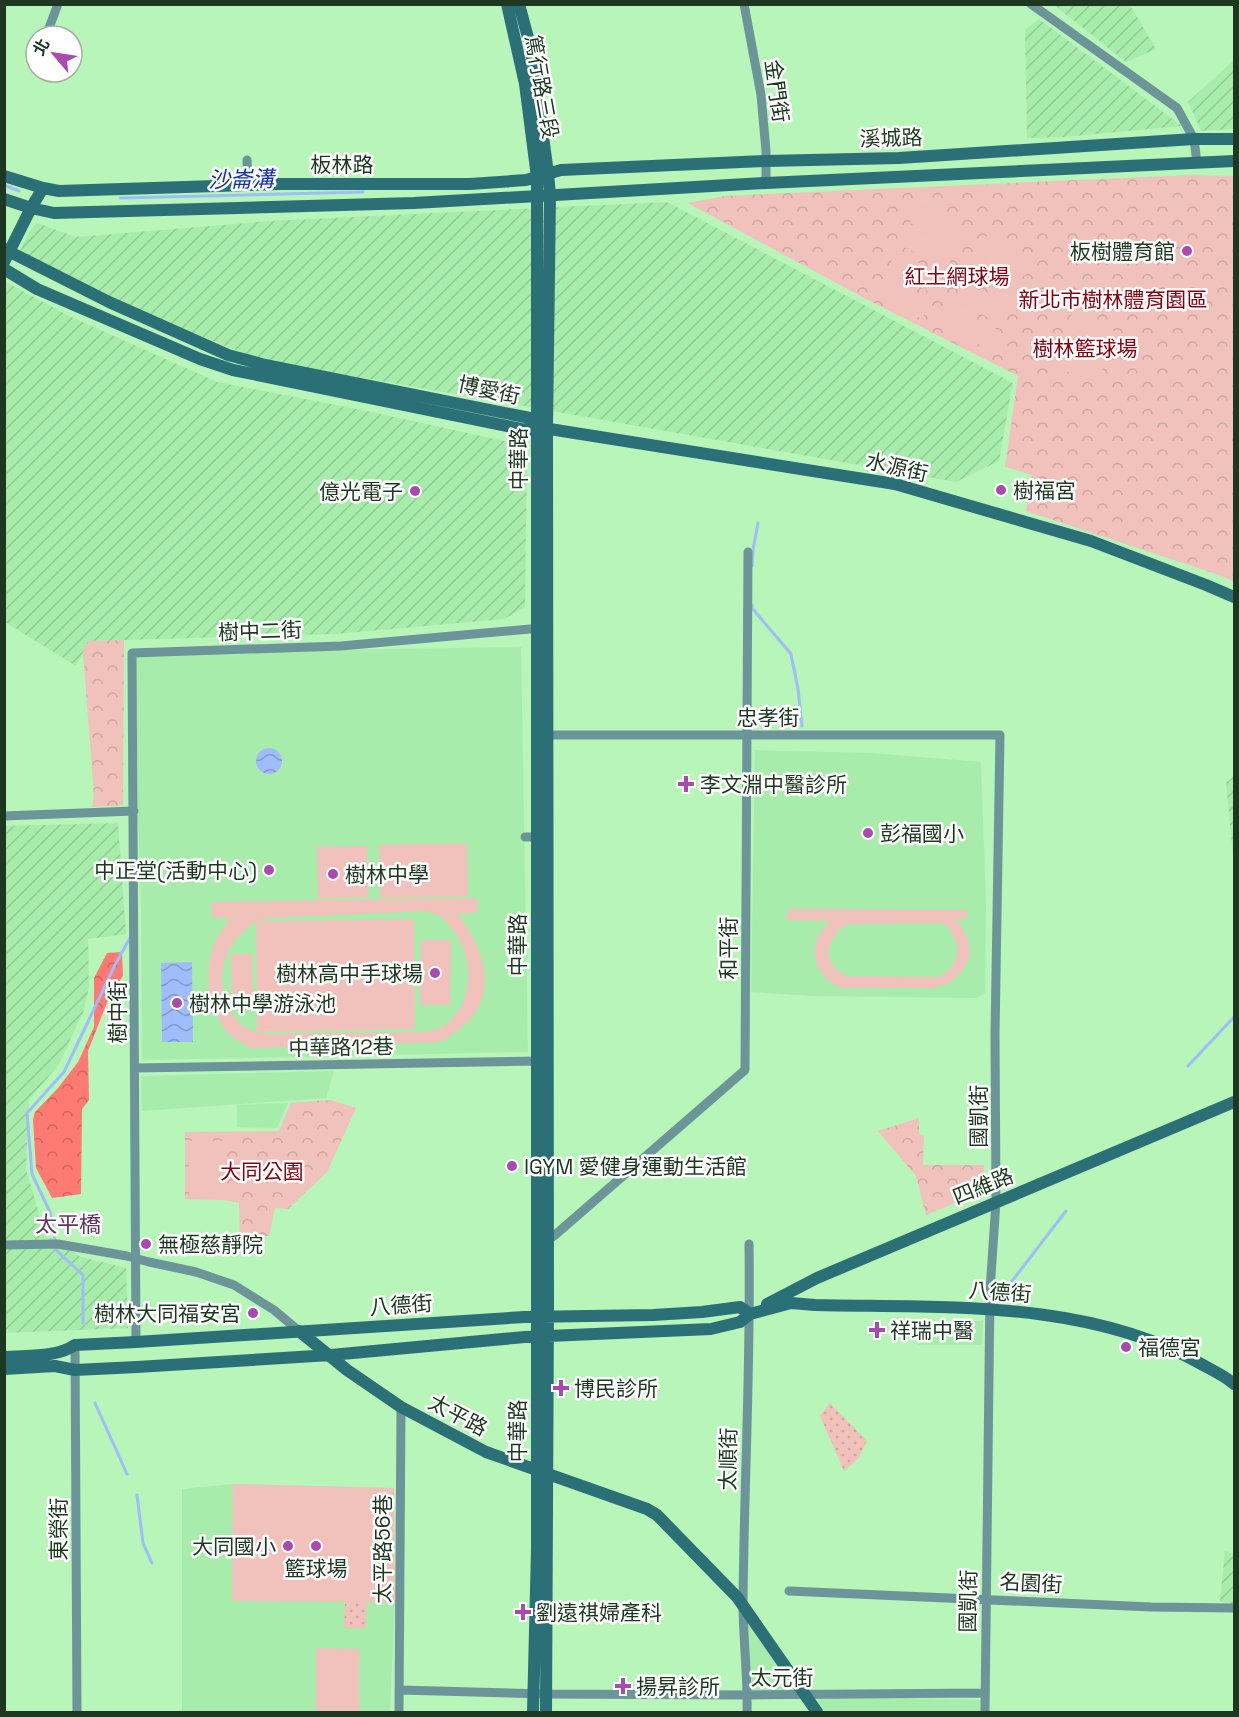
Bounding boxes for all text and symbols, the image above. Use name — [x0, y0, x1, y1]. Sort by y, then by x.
north arrow — [24, 24, 84, 84]
street label: 篤行路三段 — [520, 33, 564, 141]
text: 北 — [28, 35, 54, 59]
street label: 金門街 — [759, 58, 795, 124]
street label: 溪城路 — [859, 123, 923, 153]
street label: 板林路 — [311, 151, 374, 178]
water label: 沙崙溝 — [208, 164, 277, 194]
place label: 板樹體育館 — [1070, 238, 1175, 265]
marker: 板樹體育館 — [1180, 244, 1194, 258]
park label: 紅土網球場 — [905, 263, 1010, 290]
park label: 新北市樹林體育園區 — [1019, 286, 1208, 313]
park label: 樹林籃球場 — [1033, 335, 1138, 362]
street label: 博愛街 — [455, 370, 523, 410]
street label: 中華路 — [505, 428, 532, 491]
street label: 水源街 — [863, 447, 931, 487]
place label: 樹福宮 — [1013, 477, 1076, 504]
place label: 億光電子 — [319, 478, 403, 505]
marker: 樹福宮 — [994, 483, 1008, 497]
marker: 億光電子 — [408, 484, 422, 498]
street label: 樹中二街 — [218, 616, 302, 646]
street label: 忠孝街 — [737, 704, 800, 731]
place label: 李文淵中醫診所 — [700, 771, 847, 798]
marker: 李文淵中醫診所 — [677, 775, 695, 793]
place label: 彭福國小 — [880, 820, 964, 847]
marker: 彭福國小 — [861, 826, 875, 840]
place label: 中正堂(活動中心) — [94, 857, 257, 884]
place label: 樹林中學 — [345, 861, 429, 888]
marker: 中正堂(活動中心) — [262, 863, 276, 877]
marker: 樹林中學 — [326, 867, 340, 881]
street label: 中華路 — [504, 914, 531, 977]
street label: 和平街 — [715, 917, 742, 980]
place label: 樹林高中手球場 — [276, 960, 423, 987]
marker: 樹林高中手球場 — [428, 966, 442, 980]
street label: 樹中街 — [104, 981, 131, 1044]
place label: 樹林中學游泳池 — [189, 990, 336, 1017]
marker: 樹林中學游泳池 — [170, 996, 184, 1010]
street label: 中華路12巷 — [288, 1033, 394, 1061]
street label: 國凱街 — [965, 1085, 992, 1148]
place label: IGYM 愛健身運動生活館 — [524, 1153, 747, 1180]
park label: 大同公園 — [220, 1158, 304, 1185]
marker: IGYM 愛健身運動生活館 — [505, 1159, 519, 1173]
street label: 四維路 — [949, 1162, 1017, 1210]
district label: 太平橋 — [35, 1210, 101, 1238]
place label: 無極慈靜院 — [158, 1231, 263, 1258]
marker: 無極慈靜院 — [139, 1237, 153, 1251]
street label: 八德街 — [968, 1276, 1032, 1308]
street label: 八德街 — [369, 1289, 433, 1321]
place label: 樹林大同福安宮 — [94, 1300, 241, 1327]
marker: 樹林大同福安宮 — [246, 1306, 260, 1320]
place label: 祥瑞中醫 — [890, 1317, 974, 1344]
marker: 祥瑞中醫 — [868, 1321, 886, 1339]
place label: 福德宮 — [1138, 1334, 1201, 1361]
marker: 福德宮 — [1119, 1340, 1133, 1354]
place label: 博民診所 — [574, 1375, 658, 1402]
marker: 博民診所 — [552, 1379, 570, 1397]
street label: 太平路 — [424, 1388, 492, 1442]
street label: 中華路 — [504, 1400, 531, 1463]
street label: 太順街 — [714, 1427, 742, 1491]
street label: 太平路56巷 — [369, 1494, 396, 1604]
street label: 東榮街 — [45, 1498, 72, 1561]
place label: 大同國小 — [192, 1533, 276, 1560]
marker: 大同國小 — [281, 1539, 295, 1553]
marker: 籃球場 — [309, 1539, 323, 1553]
place label: 籃球場 — [285, 1555, 348, 1582]
street label: 名園街 — [999, 1568, 1063, 1598]
street label: 國凱街 — [954, 1569, 982, 1633]
place label: 劉遠祺婦產科 — [536, 1599, 662, 1626]
marker: 劉遠祺婦產科 — [514, 1603, 532, 1621]
street label: 太元街 — [751, 1664, 814, 1691]
place label: 揚昇診所 — [636, 1673, 720, 1700]
marker: 揚昇診所 — [614, 1677, 632, 1695]

